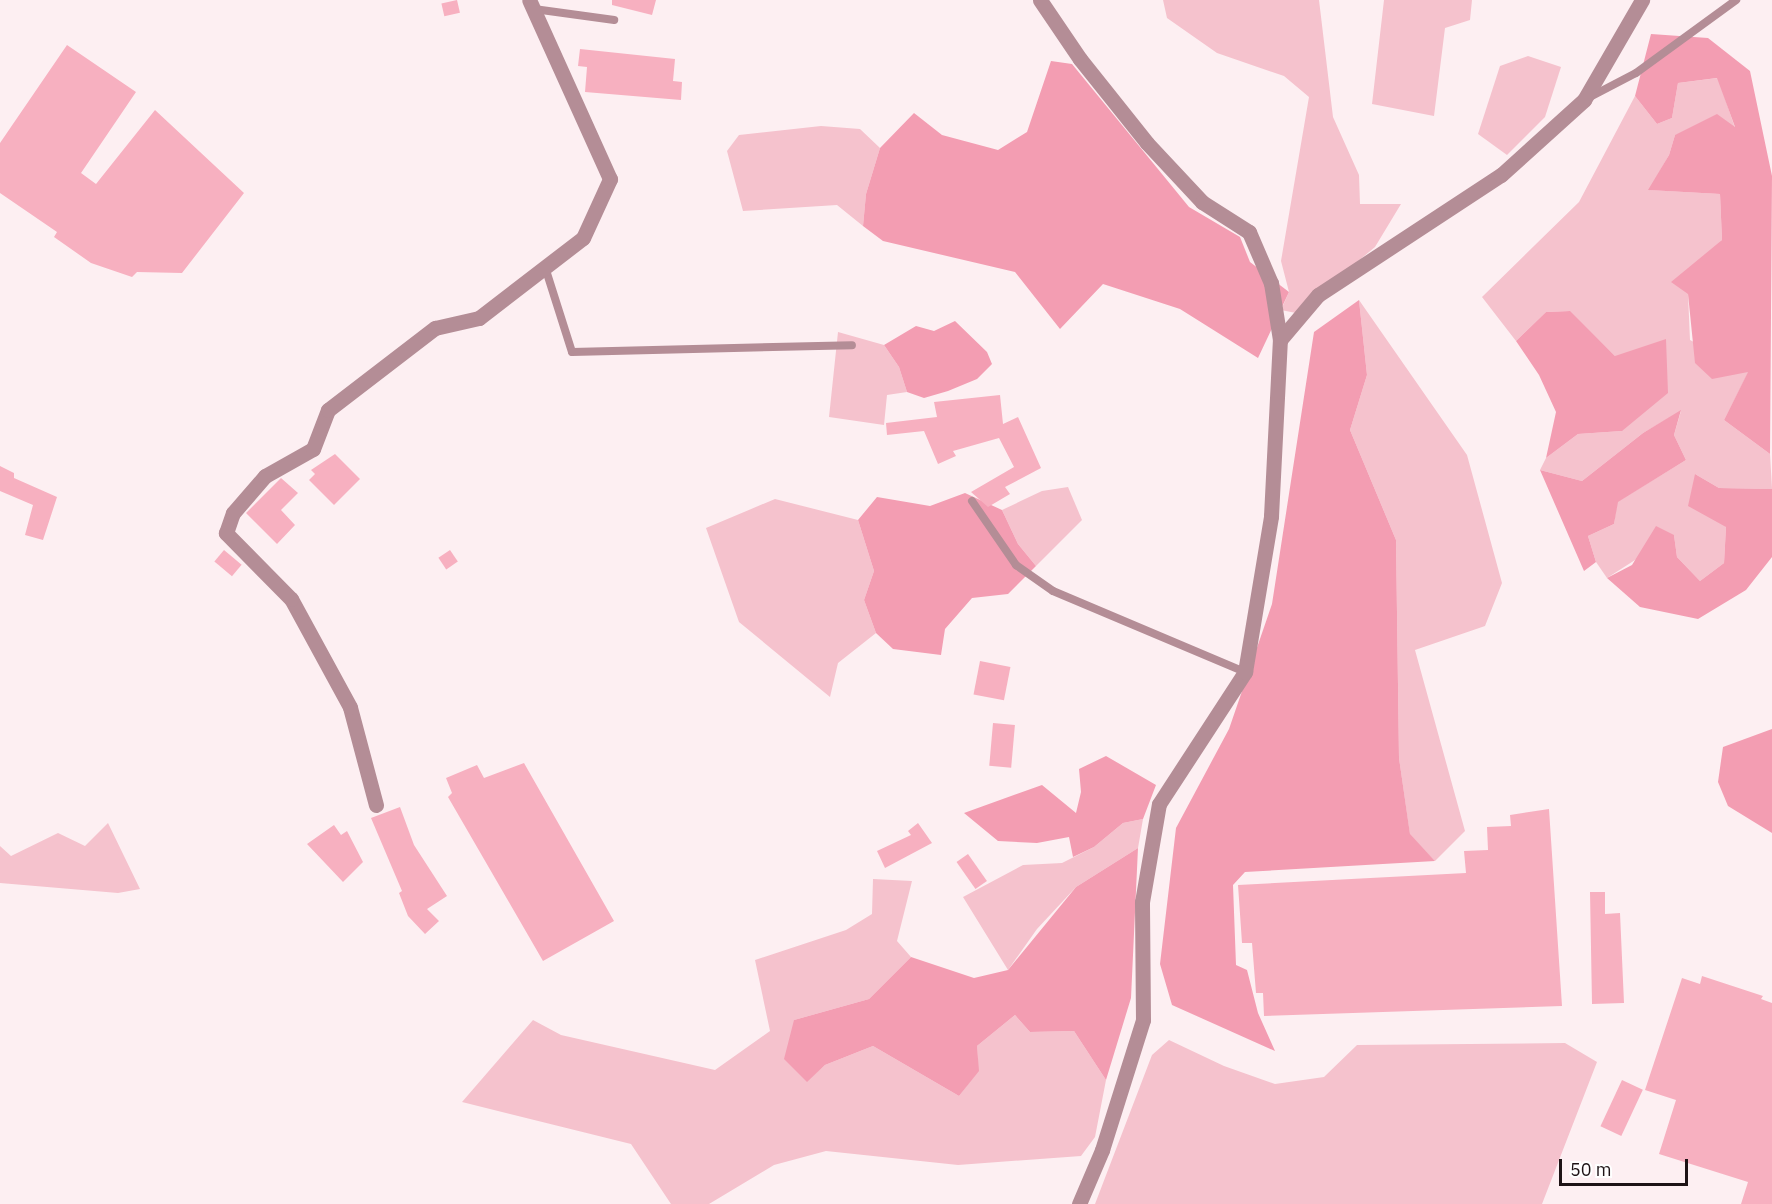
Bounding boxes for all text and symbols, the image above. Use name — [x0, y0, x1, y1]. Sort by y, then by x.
scale bar — [1562, 1147, 1691, 1185]
text: 50 m — [1570, 1158, 1612, 1181]

